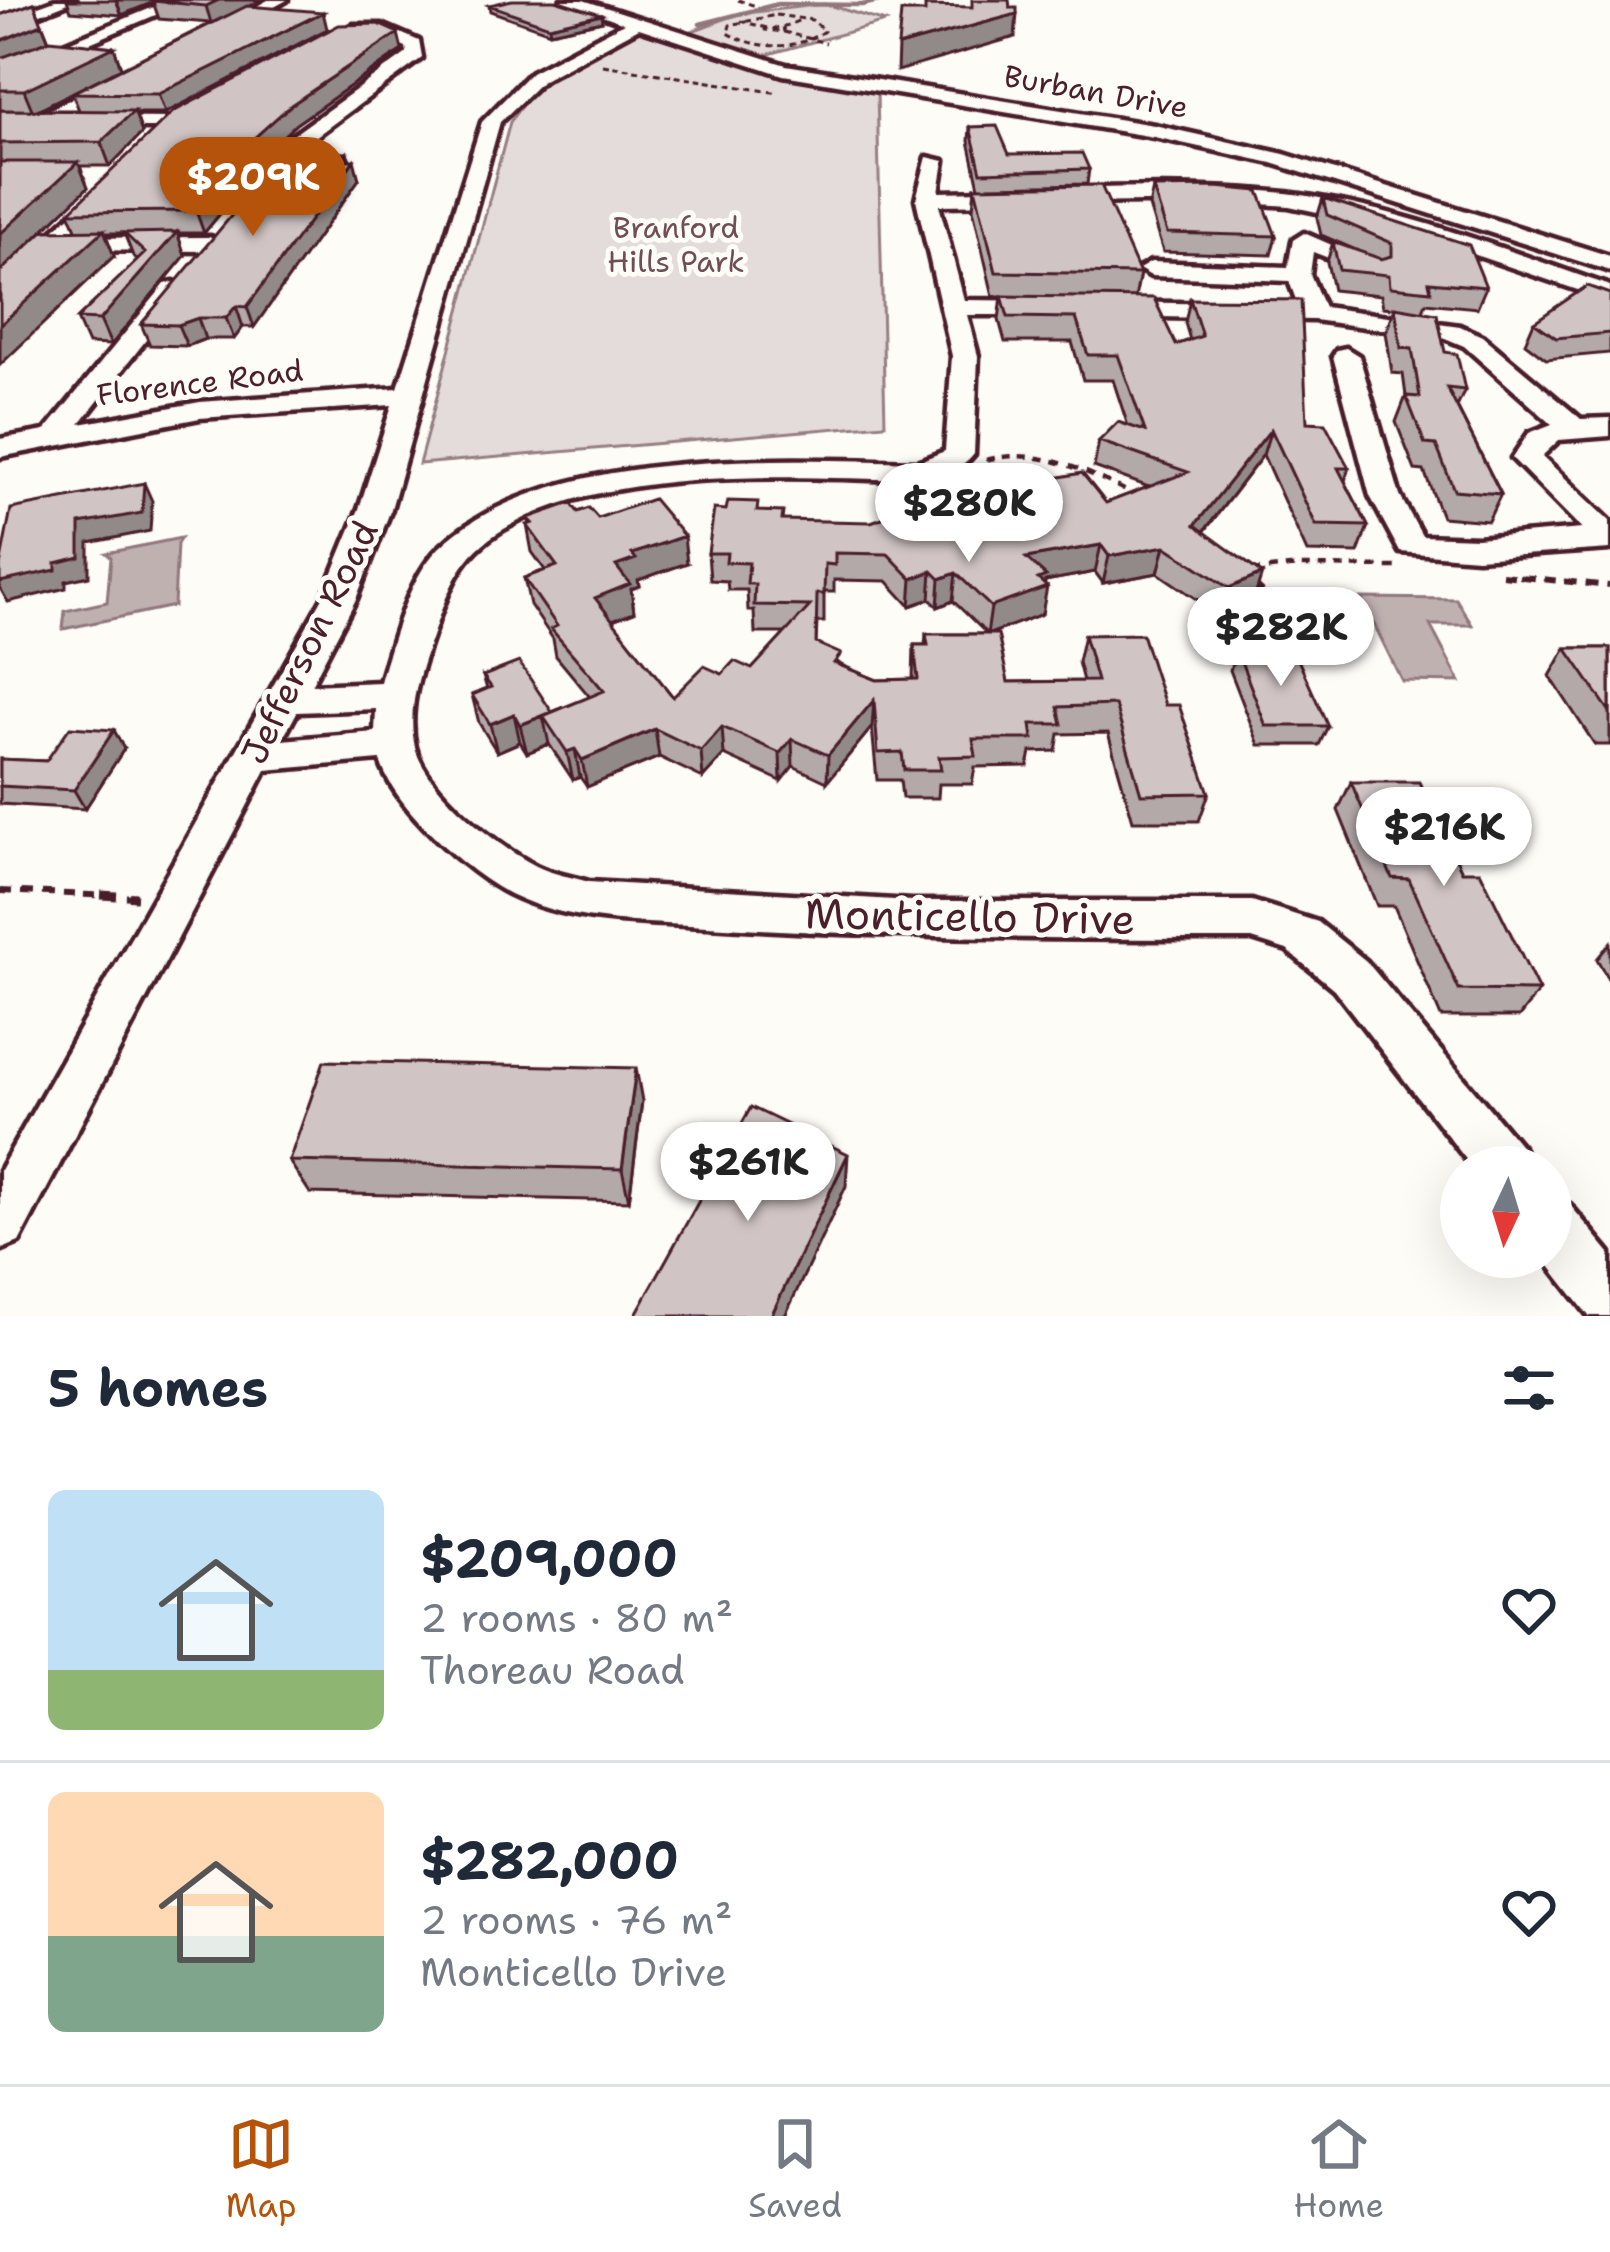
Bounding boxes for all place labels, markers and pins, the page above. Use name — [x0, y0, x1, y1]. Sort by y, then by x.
pin: $209K — [169, 137, 337, 239]
pin: $280K — [885, 463, 1053, 565]
pin: $282K — [1197, 587, 1365, 689]
pin: $216K — [1360, 787, 1528, 889]
pin: $261K — [664, 1122, 832, 1224]

